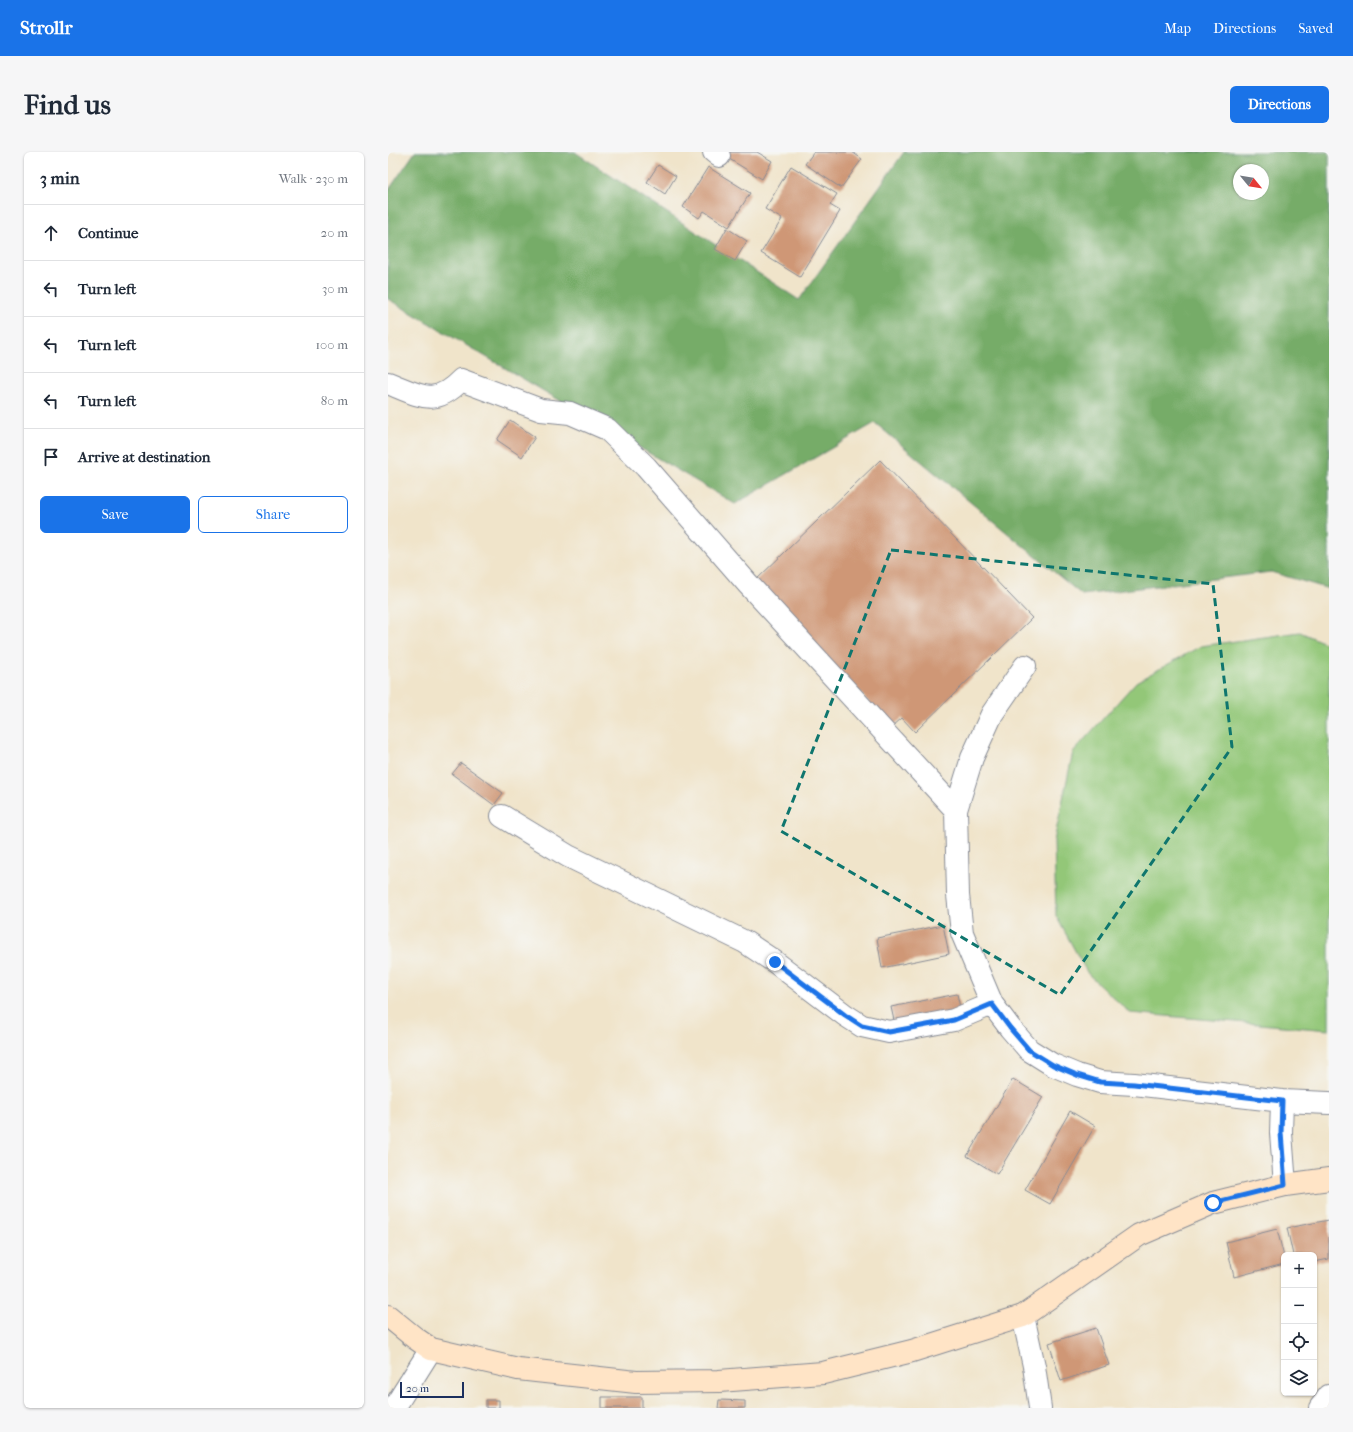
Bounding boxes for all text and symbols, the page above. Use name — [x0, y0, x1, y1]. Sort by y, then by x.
text: Strollr — [20, 17, 73, 39]
text: Map — [1164, 20, 1191, 37]
text: Directions — [1213, 20, 1276, 37]
text: Saved — [1298, 20, 1333, 37]
button: Directions — [1230, 86, 1329, 123]
text: Find us — [24, 88, 111, 121]
north arrow — [1233, 164, 1269, 200]
text: 3 min — [40, 168, 80, 188]
text: Walk · 230 m — [279, 171, 348, 186]
icon: ahead — [40, 222, 62, 244]
text: Continue — [78, 224, 138, 242]
text: 20 m — [321, 225, 348, 240]
icon: left — [40, 278, 62, 300]
text: Turn left — [78, 280, 136, 298]
text: 30 m — [322, 281, 348, 296]
icon: left — [40, 334, 62, 356]
text: Turn left — [78, 336, 136, 354]
text: 100 m — [315, 337, 348, 352]
icon: left — [40, 390, 62, 412]
text: Turn left — [78, 392, 136, 410]
text: 80 m — [321, 393, 348, 408]
icon: arrive — [40, 446, 62, 468]
text: Arrive at destination — [78, 448, 210, 466]
button: Save — [40, 496, 190, 533]
button: Share — [198, 496, 348, 533]
route end — [766, 953, 784, 971]
route start — [1204, 1194, 1222, 1212]
map controls — [1281, 1252, 1317, 1396]
button: + — [1281, 1252, 1317, 1288]
button: − — [1281, 1288, 1317, 1324]
button: locate — [1281, 1324, 1317, 1360]
button: layers — [1281, 1360, 1317, 1396]
scale bar — [400, 1380, 464, 1399]
text: 20 m — [406, 1382, 429, 1395]

